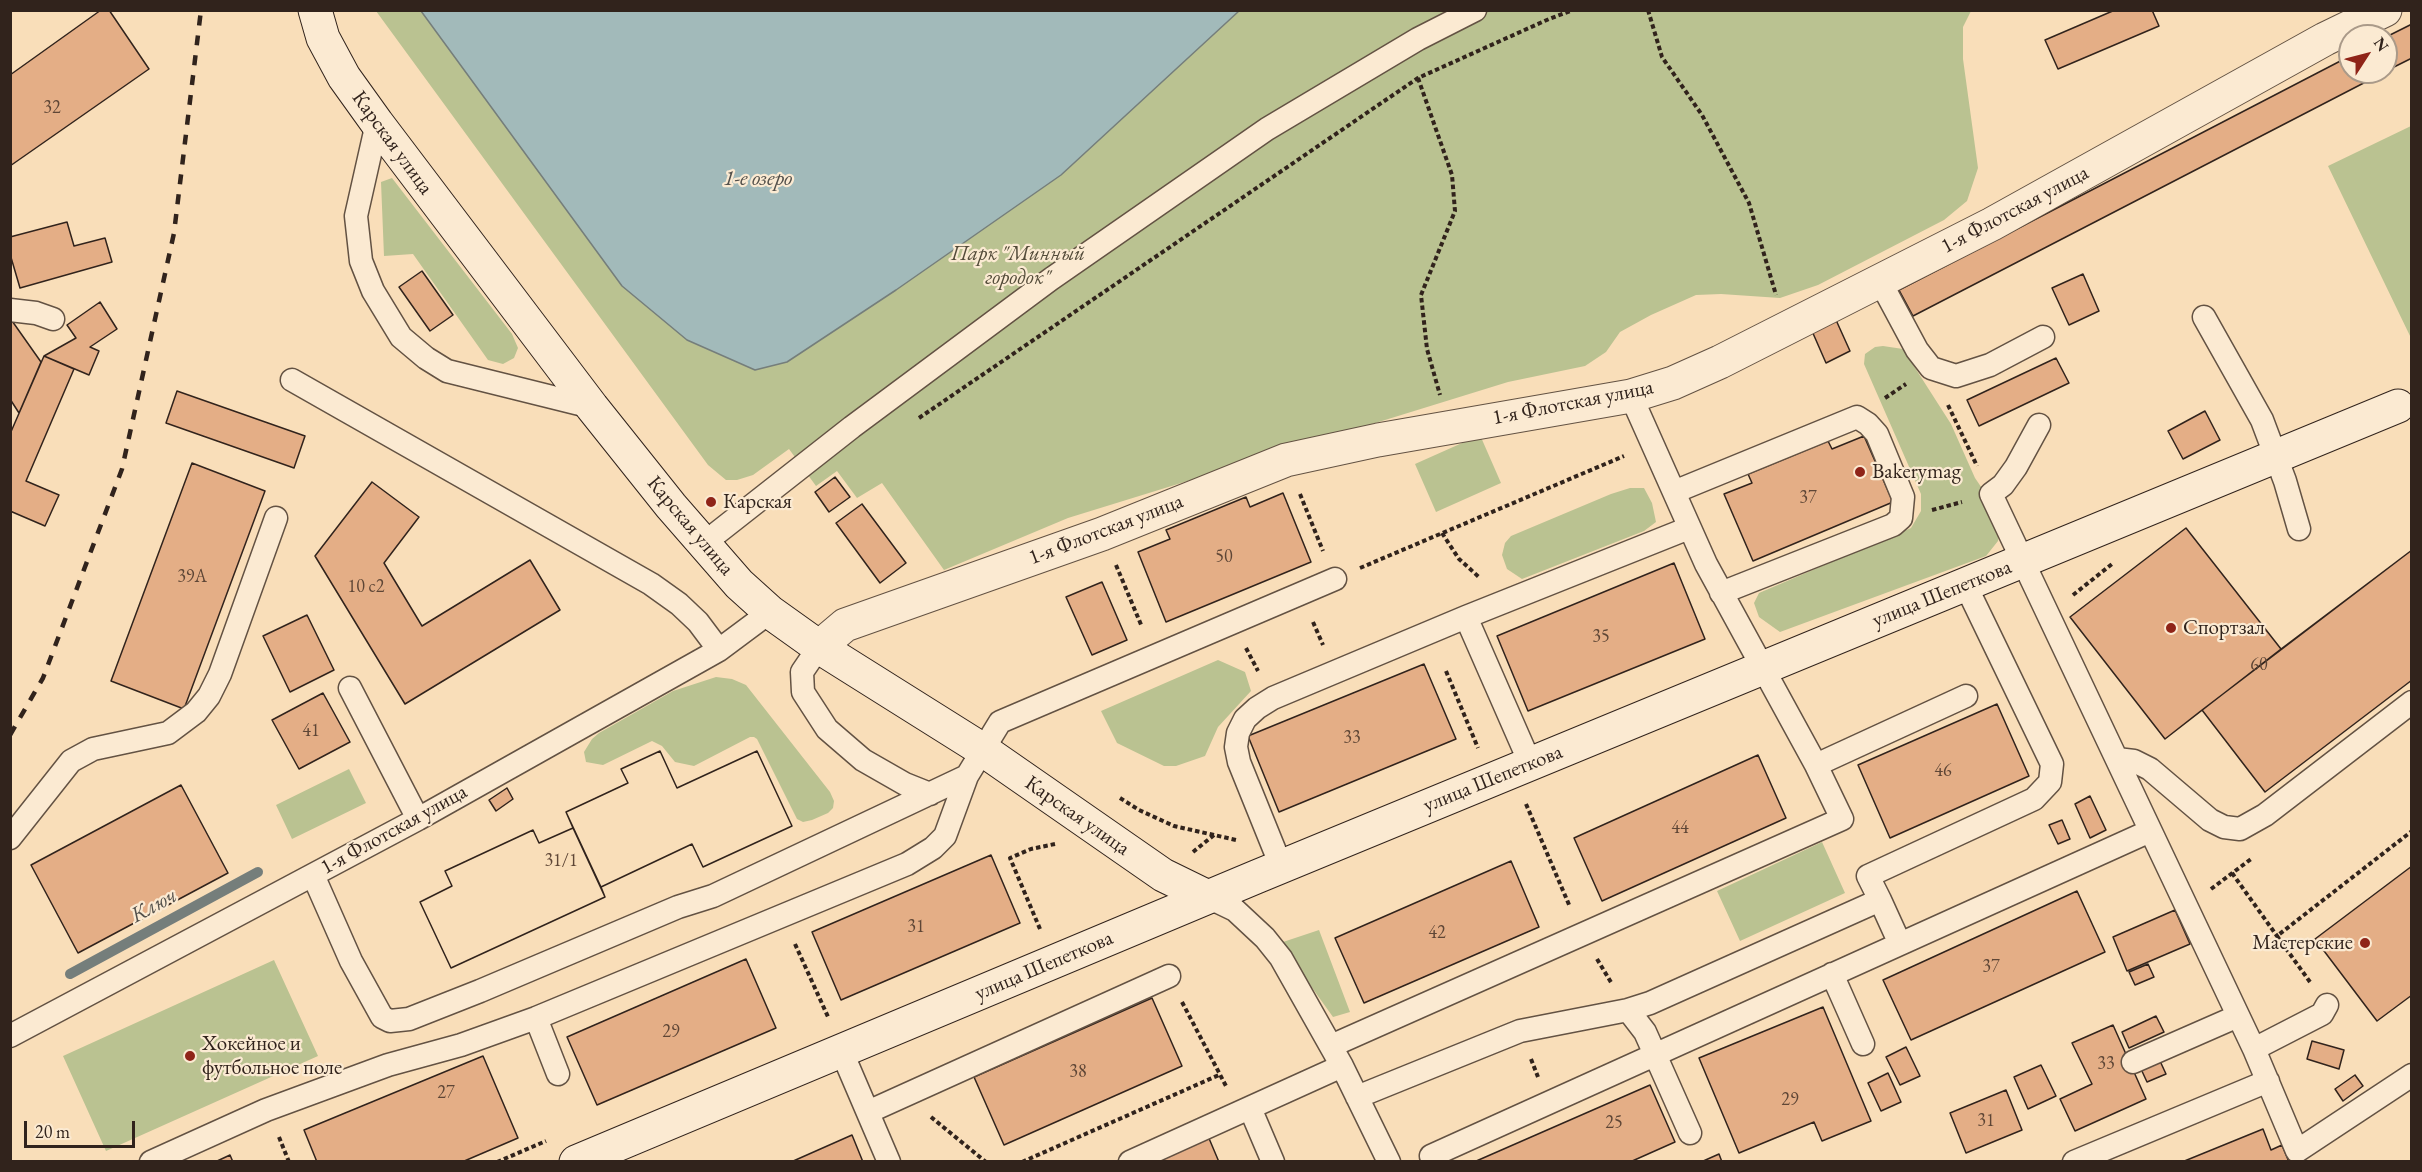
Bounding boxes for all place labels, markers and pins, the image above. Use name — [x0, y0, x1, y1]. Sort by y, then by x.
place label: Bakerymag — [1872, 459, 1961, 485]
marker: Bakerymag — [1853, 465, 1867, 479]
place label: Карская — [723, 489, 792, 515]
marker: Карская — [704, 495, 718, 509]
place label: Спортзал — [2183, 615, 2265, 641]
marker: Спортзал — [2164, 621, 2178, 635]
place label: Мастерские — [2252, 930, 2353, 956]
marker: Мастерские — [2358, 936, 2372, 950]
place label: Хокейное и футбольное поле — [202, 1031, 342, 1081]
marker: Хокейное и футбольное поле — [183, 1049, 197, 1063]

